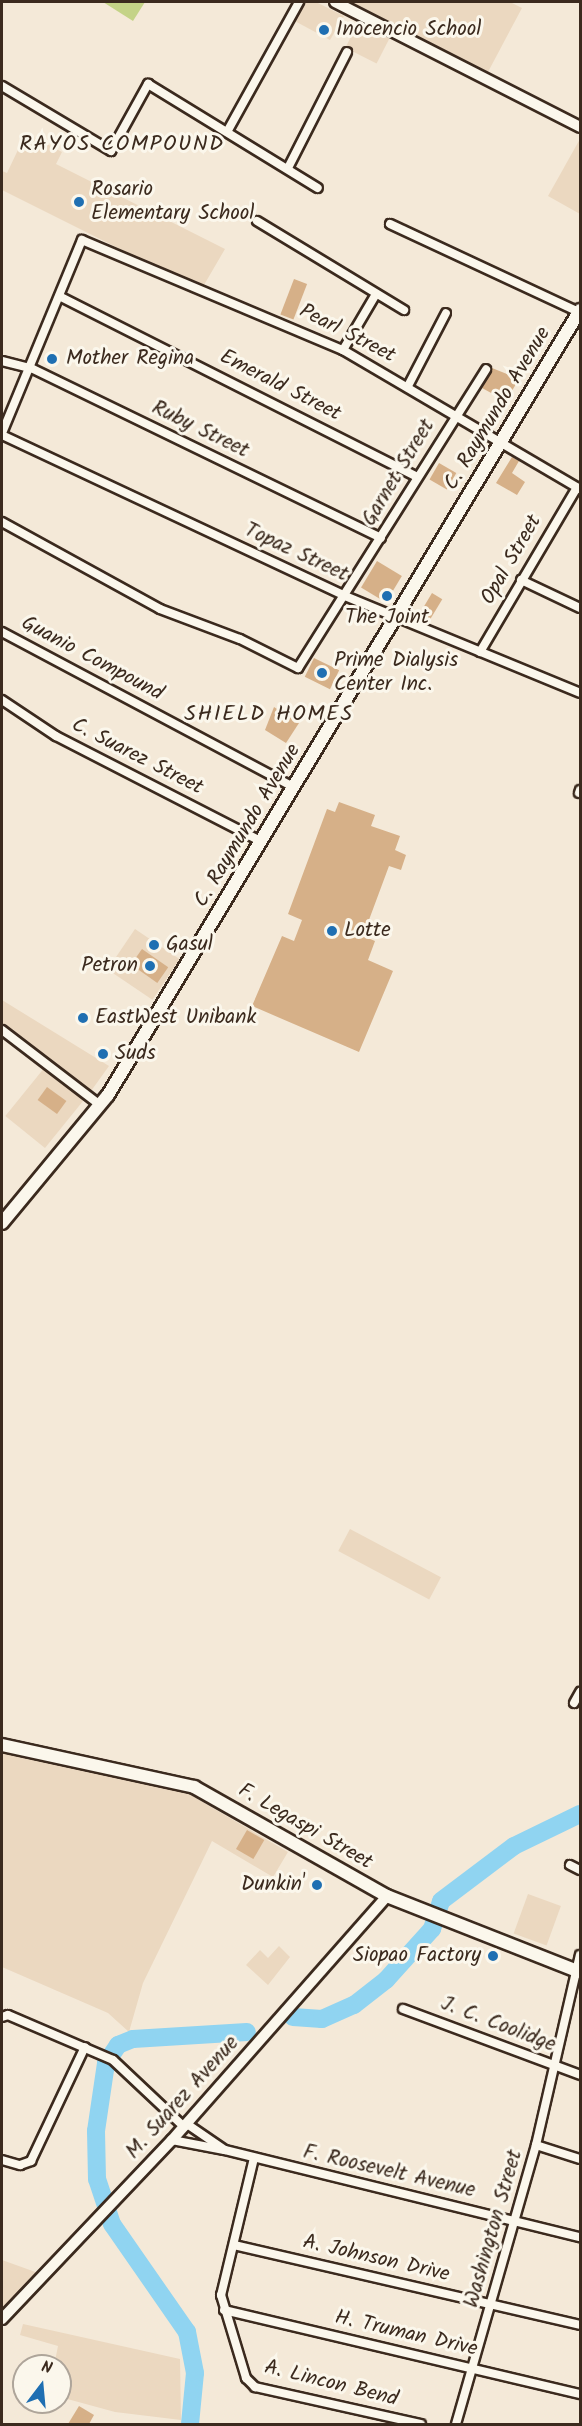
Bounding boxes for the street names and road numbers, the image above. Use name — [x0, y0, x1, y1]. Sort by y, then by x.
street label: Pearl Street — [295, 299, 399, 369]
street label: C. Raymundo Avenue — [439, 323, 557, 495]
street label: Emerald Street — [215, 345, 345, 427]
street label: Ruby Street — [147, 396, 253, 464]
street label: Garnet Street — [357, 415, 441, 531]
street label: Opal Street — [476, 511, 548, 609]
street label: Topaz Street — [240, 518, 352, 588]
street label: Guanio Compound — [17, 611, 167, 707]
street label: C. Suarez Street — [67, 713, 207, 801]
street label: C. Raymundo Avenue — [189, 740, 307, 912]
street label: F. Legaspi Street — [233, 1778, 377, 1876]
street label: J. C. Coolidge — [437, 1992, 559, 2058]
street label: M. Suarez Avenue — [121, 2031, 245, 2165]
street label: F. Roosevelt Avenue — [300, 2140, 478, 2204]
street label: Washington Street — [459, 2147, 529, 2311]
street label: A. Johnson Drive — [300, 2230, 452, 2288]
street label: H. Truman Drive — [332, 2305, 480, 2363]
street label: A. Lincon Bend — [262, 2355, 400, 2413]

